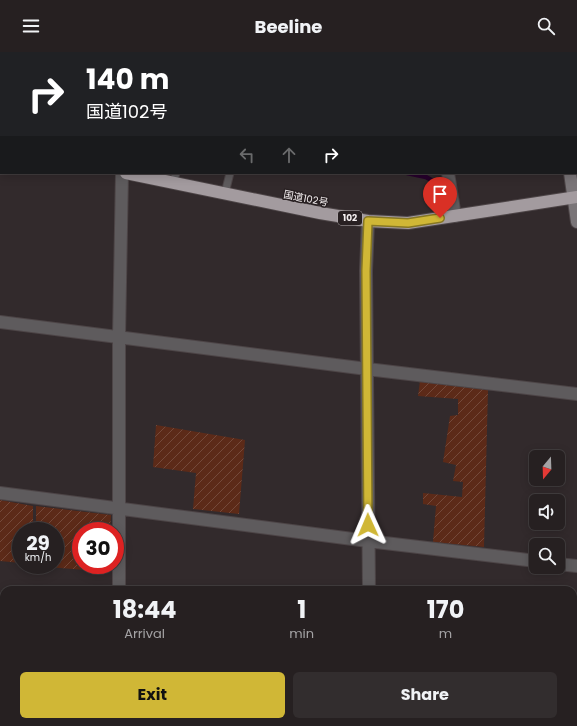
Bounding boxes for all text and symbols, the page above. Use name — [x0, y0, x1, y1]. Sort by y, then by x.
text: Beeline — [255, 14, 322, 39]
icon: menu — [20, 15, 42, 37]
icon: search — [535, 15, 557, 37]
text: 140 m — [86, 60, 169, 99]
icon: right — [20, 68, 72, 120]
text: 国道102号 — [86, 99, 167, 124]
icon: left — [236, 144, 258, 166]
icon: ahead — [278, 144, 300, 166]
icon: right — [320, 144, 342, 166]
pin — [423, 177, 457, 218]
icon: arrive — [429, 183, 451, 205]
street label: 国道102号 — [282, 187, 330, 210]
road number: 102 — [338, 211, 362, 225]
north arrow — [529, 450, 565, 486]
map controls — [529, 450, 565, 574]
button: sound — [529, 494, 565, 530]
position arrow — [347, 504, 389, 546]
speed limit sign: 30 — [72, 522, 124, 574]
text: 29 — [26, 529, 50, 557]
button: search — [529, 538, 565, 574]
text: km/h — [25, 550, 51, 565]
text: 18:44 — [113, 593, 177, 626]
text: 1 — [297, 593, 306, 626]
text: 170 — [427, 593, 464, 626]
text: Arrival — [124, 624, 165, 643]
text: min — [289, 624, 314, 643]
text: m — [439, 624, 452, 643]
button: Exit — [20, 672, 285, 718]
button: Share — [293, 672, 557, 718]

